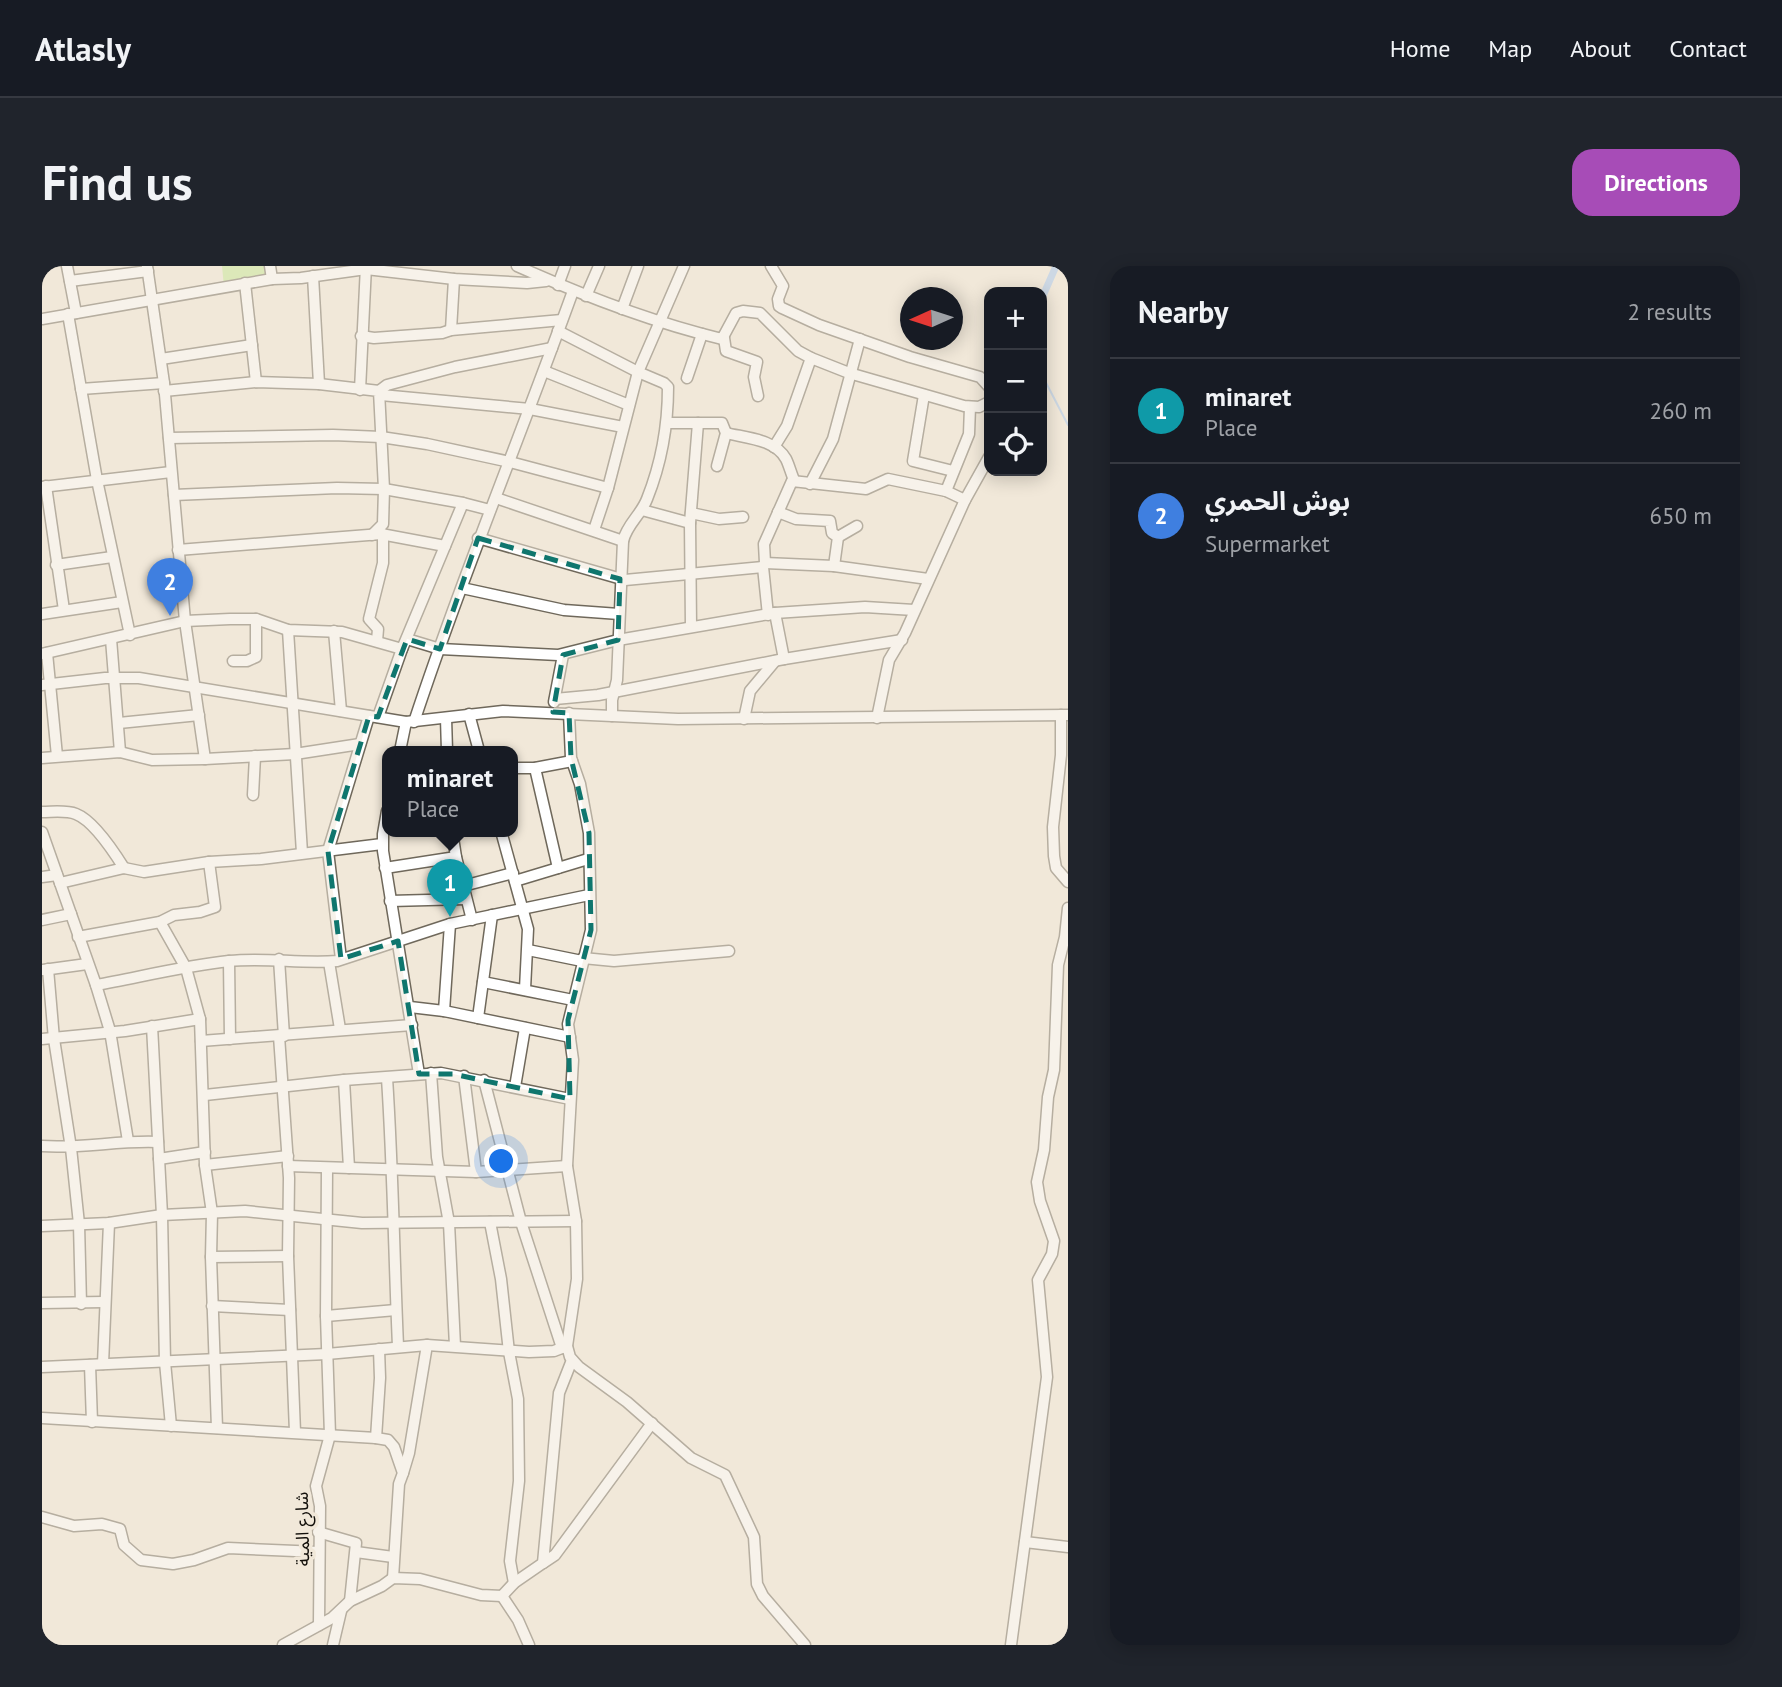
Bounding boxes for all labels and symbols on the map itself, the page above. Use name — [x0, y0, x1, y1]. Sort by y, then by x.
north arrow — [900, 287, 963, 350]
pin: 2 — [147, 558, 193, 616]
pin: 1 — [427, 859, 473, 917]
your location — [484, 1144, 518, 1178]
street label: شارع المية — [290, 1491, 317, 1567]

